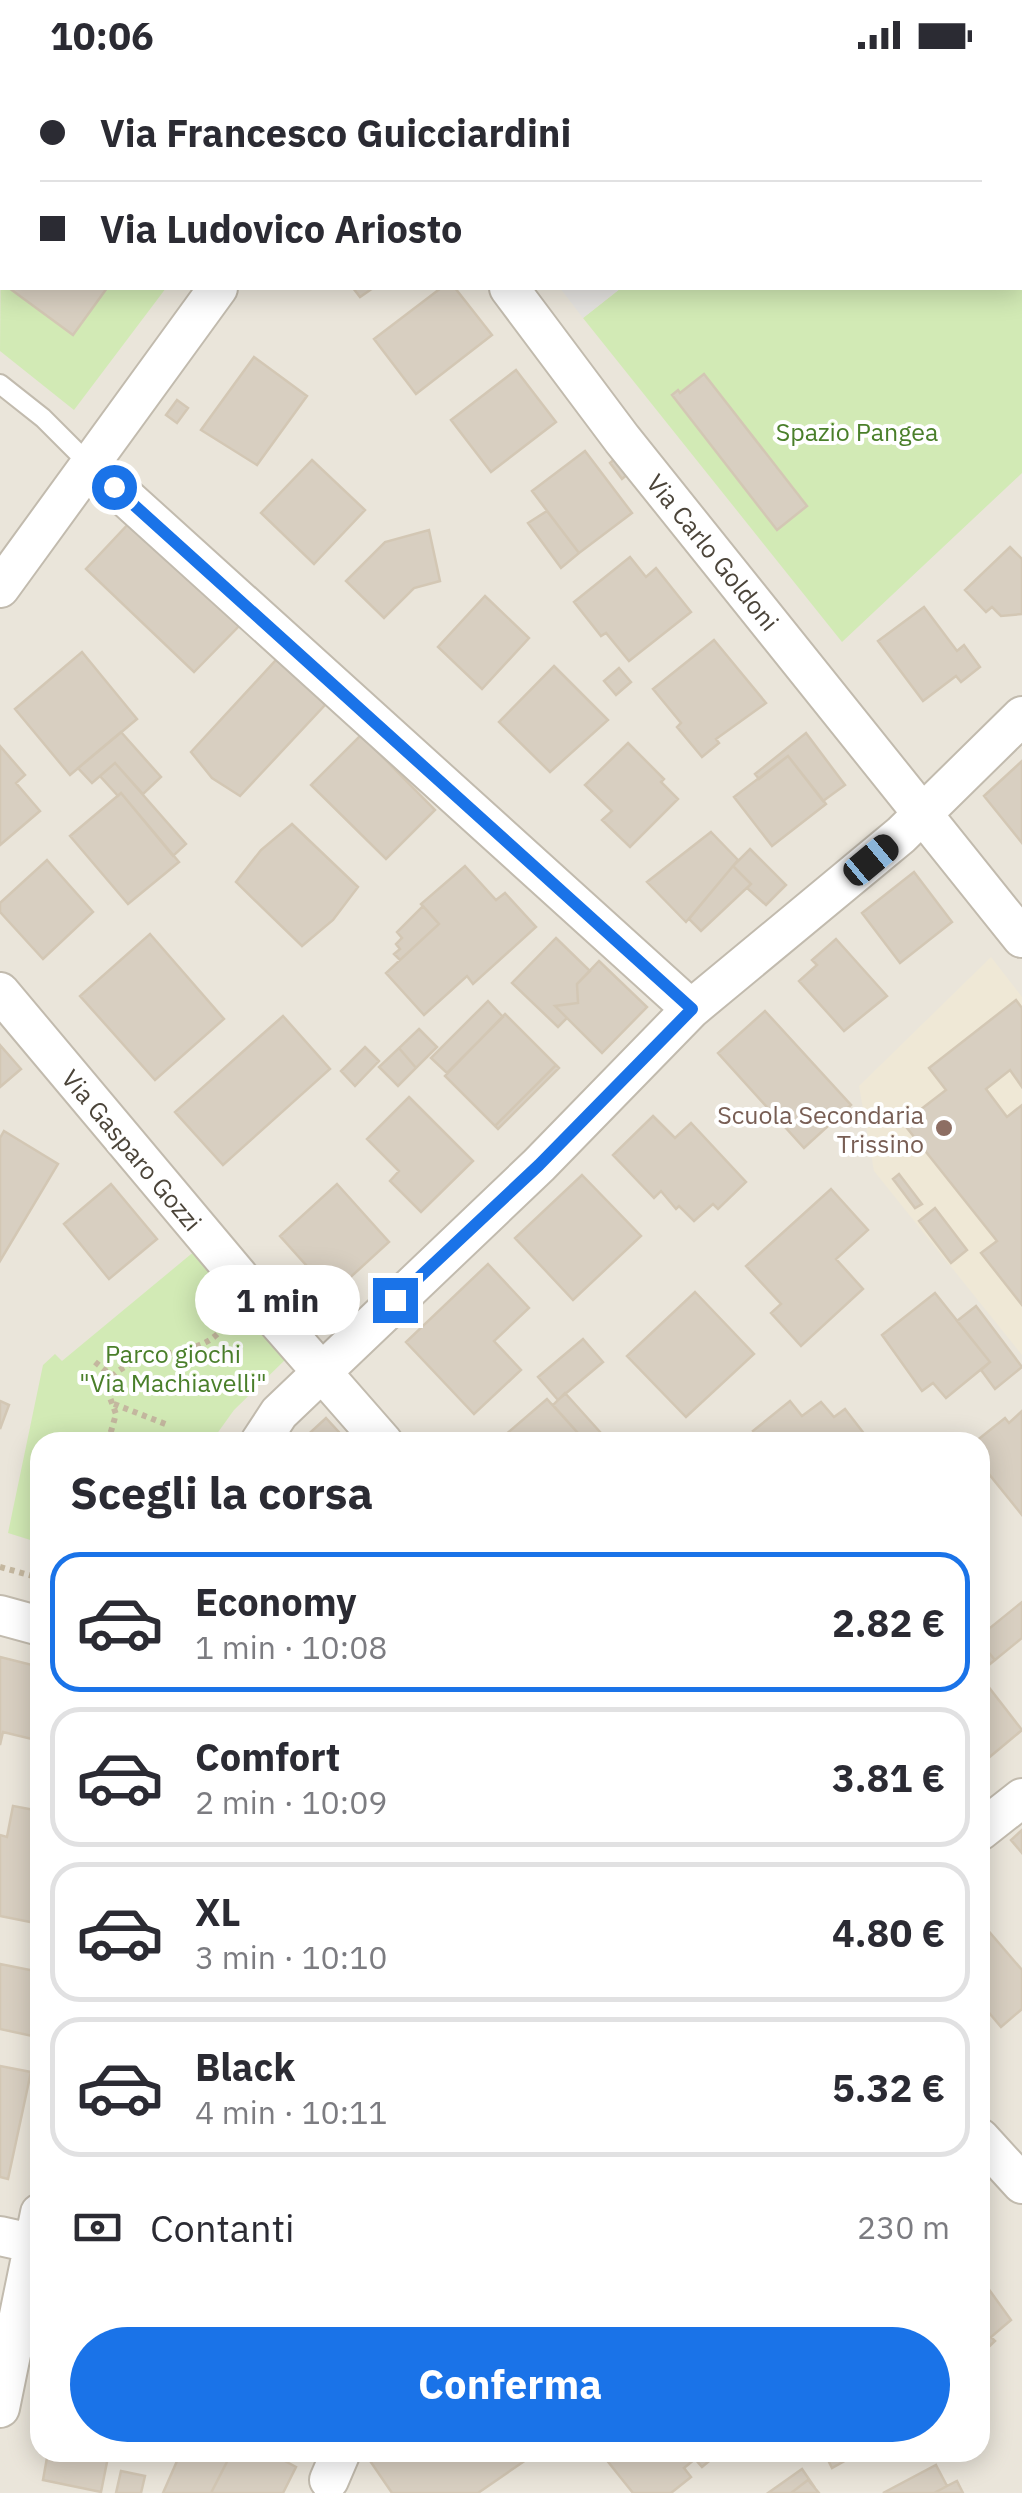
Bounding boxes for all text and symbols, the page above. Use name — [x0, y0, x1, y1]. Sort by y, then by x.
text: 10:06 — [50, 11, 154, 60]
text: Via Francesco Guicciardini — [100, 108, 571, 157]
text: Via Ludovico Ariosto — [100, 204, 463, 253]
park label: Spazio Pangea — [776, 415, 938, 448]
route start — [92, 465, 137, 510]
street label: Via Carlo Goldoni — [640, 467, 786, 637]
car — [838, 829, 904, 891]
street label: Via Gasparo Gozzi — [55, 1062, 209, 1238]
place label: Scuola Secondaria Trissino — [717, 1098, 924, 1160]
marker: Scuola Secondaria Trissino — [933, 1117, 955, 1139]
callout: 1 min — [195, 1265, 360, 1335]
route end — [373, 1278, 418, 1323]
text: 1 min — [236, 1279, 319, 1321]
park label: Parco giochi "Via Machiavelli" — [79, 1337, 267, 1399]
text: Scegli la corsa — [70, 1463, 373, 1521]
icon: car — [75, 1577, 165, 1667]
text: Economy — [195, 1577, 357, 1626]
text: 2.82 € — [832, 1598, 945, 1647]
text: 1 min · 10:08 — [195, 1626, 388, 1668]
icon: car — [75, 1732, 165, 1822]
text: Comfort — [195, 1732, 340, 1781]
text: 3.81 € — [832, 1753, 945, 1802]
text: 2 min · 10:09 — [195, 1781, 388, 1823]
icon: car — [75, 1887, 165, 1977]
text: XL — [195, 1887, 241, 1936]
text: 4.80 € — [832, 1908, 945, 1957]
text: 3 min · 10:10 — [195, 1936, 388, 1978]
icon: car — [75, 2042, 165, 2132]
text: Black — [195, 2042, 295, 2091]
text: 5.32 € — [832, 2063, 945, 2112]
text: 4 min · 10:11 — [195, 2091, 388, 2133]
icon: cash — [70, 2200, 125, 2255]
text: Contanti — [150, 2203, 295, 2252]
text: 230 m — [857, 2206, 950, 2248]
button: Conferma — [70, 2327, 950, 2442]

